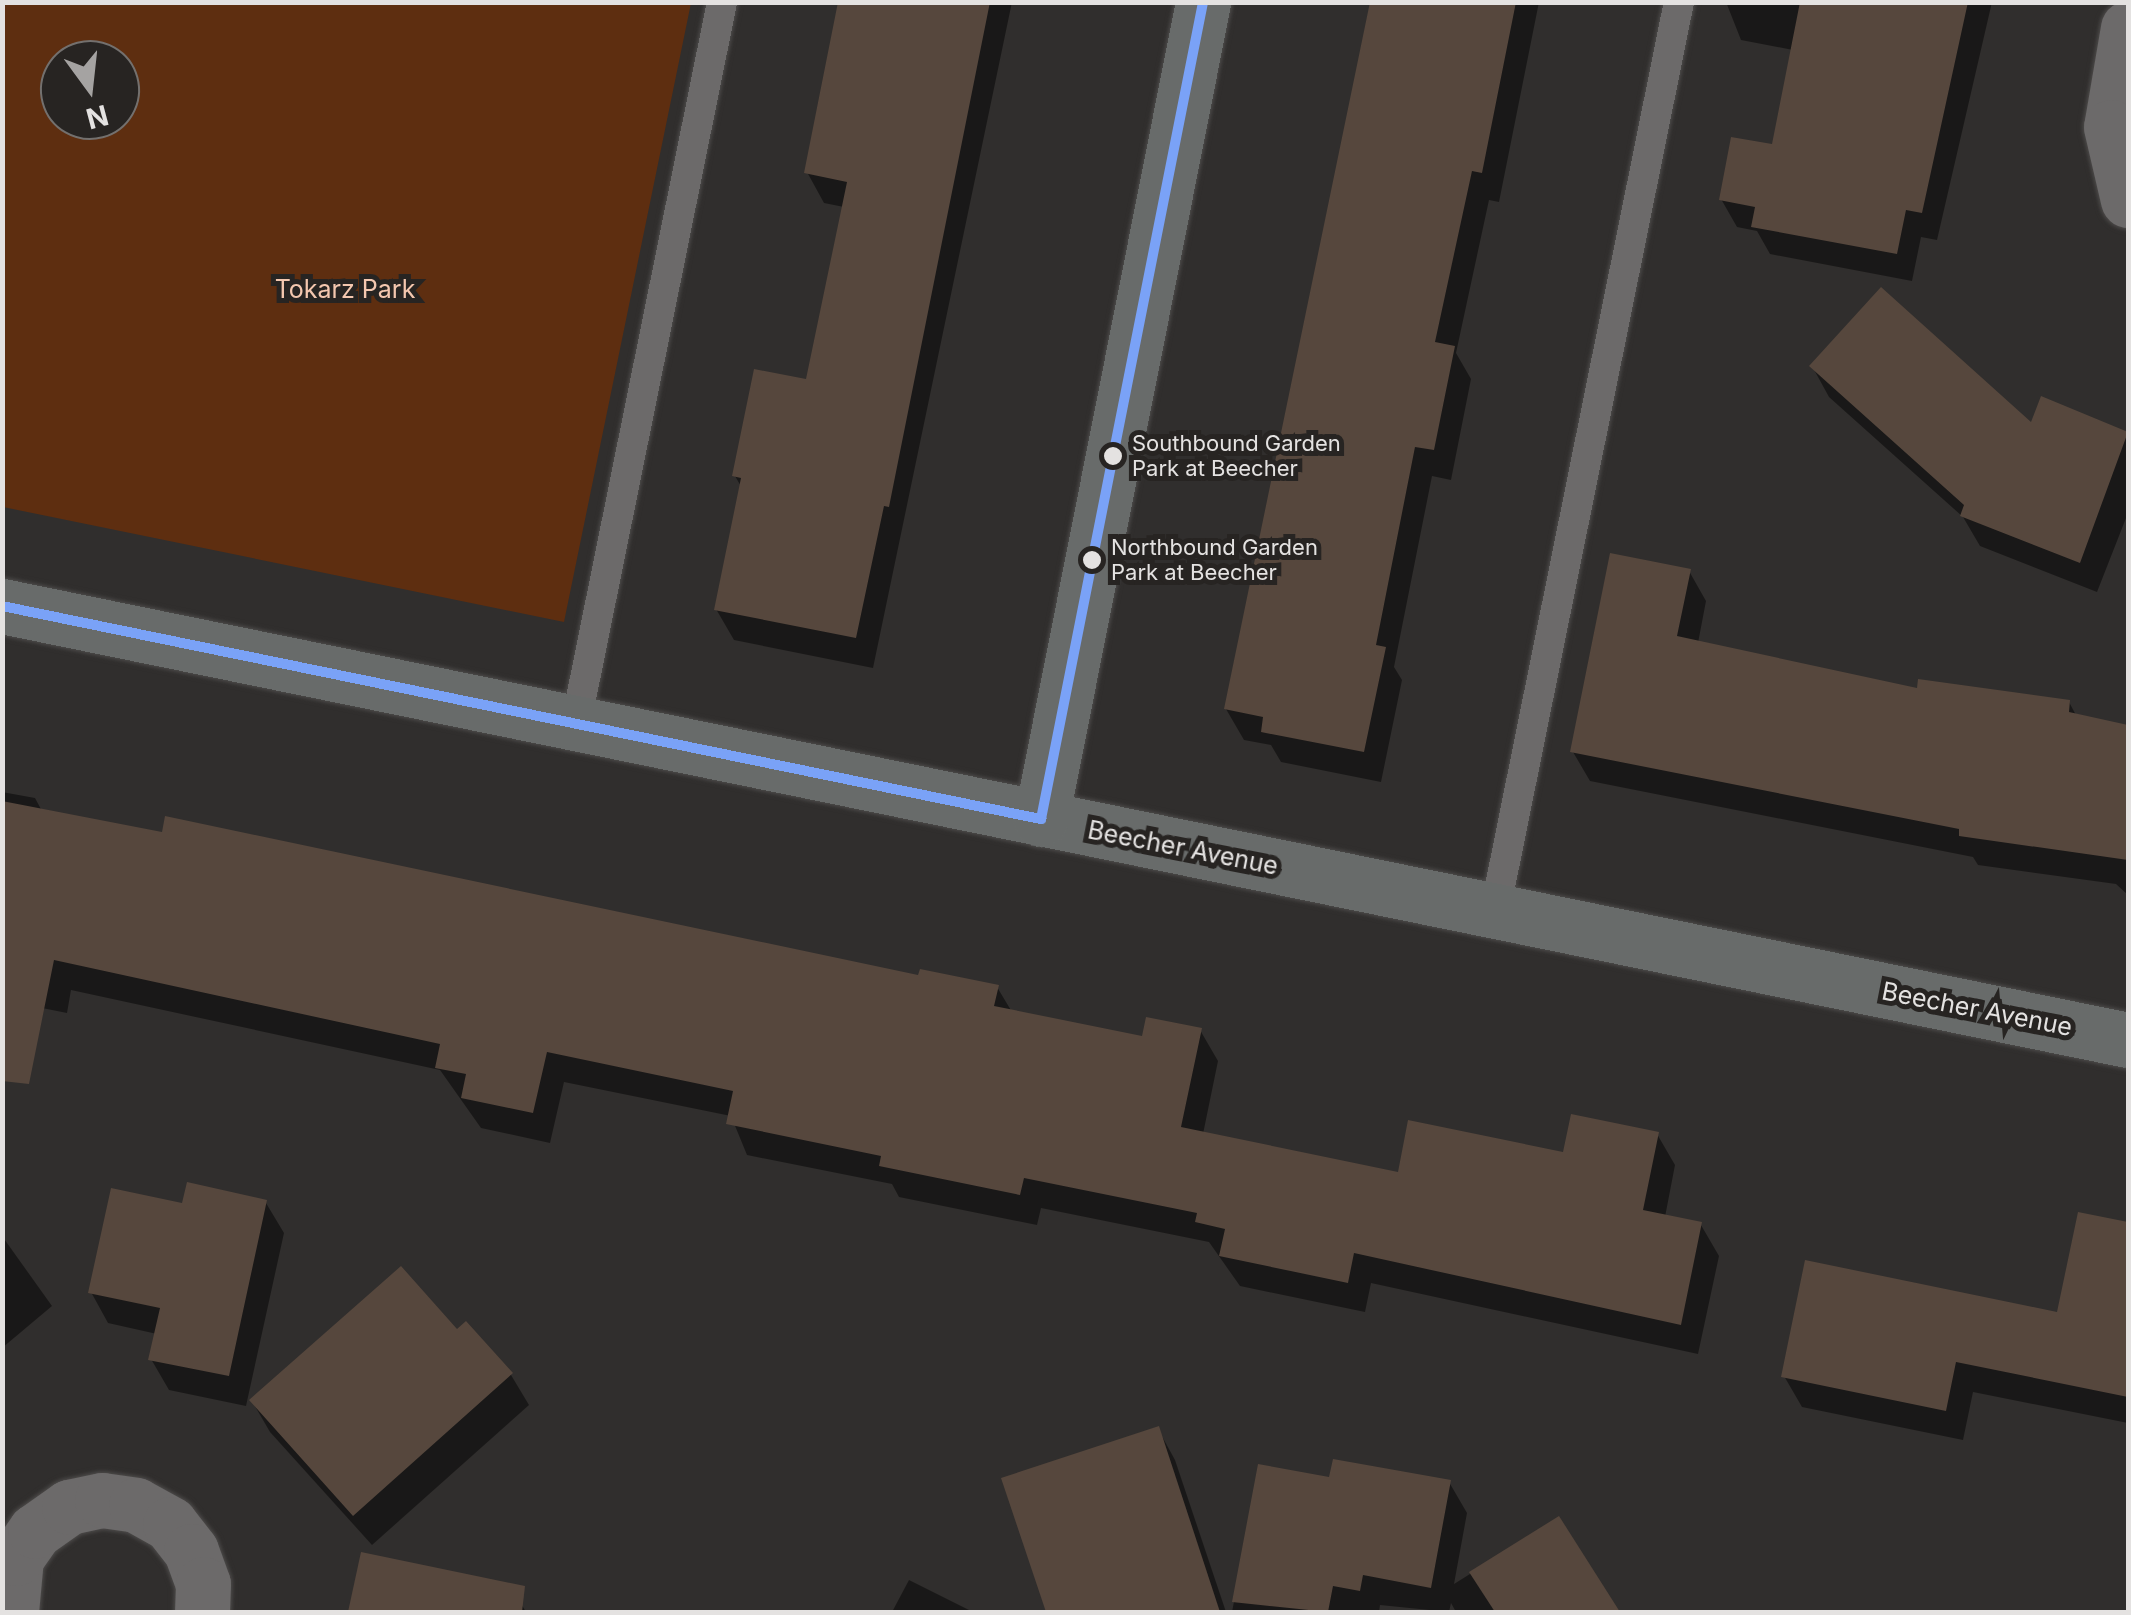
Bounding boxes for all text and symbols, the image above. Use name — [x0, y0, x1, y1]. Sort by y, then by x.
north arrow — [40, 40, 140, 140]
text: N — [83, 98, 112, 136]
park label: Tokarz Park — [275, 274, 415, 304]
place label: Southbound Garden Park at Beecher — [1132, 430, 1341, 482]
marker: Southbound Garden Park at Beecher — [1103, 446, 1123, 466]
place label: Northbound Garden Park at Beecher — [1111, 534, 1318, 586]
marker: Northbound Garden Park at Beecher — [1082, 550, 1102, 570]
street label: Beecher Avenue — [1085, 815, 1281, 881]
street label: Beecher Avenue — [1879, 976, 2075, 1042]

